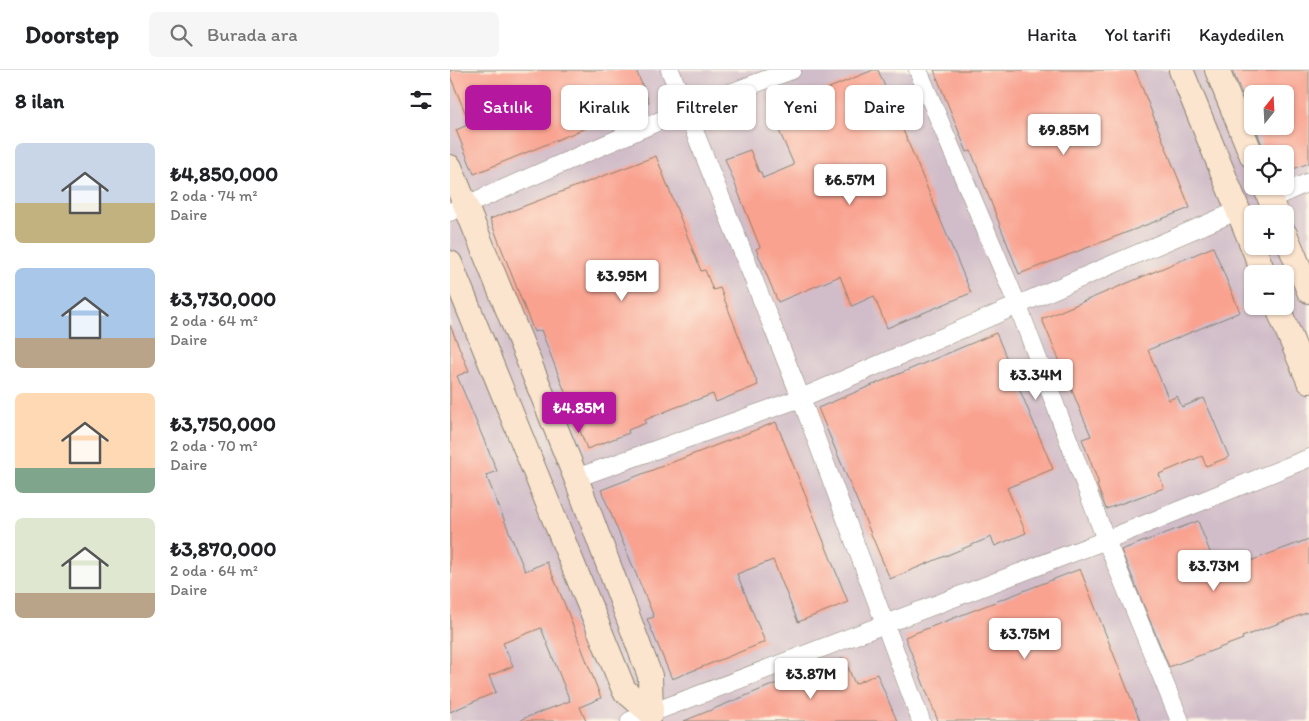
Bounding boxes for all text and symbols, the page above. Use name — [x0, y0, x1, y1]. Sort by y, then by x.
search box — [149, 12, 499, 57]
text: Doorstep — [25, 20, 119, 49]
icon: search — [167, 21, 195, 49]
text: Burada ara — [207, 23, 298, 46]
text: Harita — [1027, 24, 1077, 46]
text: Yol tarifi — [1105, 24, 1171, 46]
text: Kaydedilen — [1199, 24, 1284, 46]
chip: Satılık — [465, 85, 551, 130]
chip: Kiralık — [561, 85, 648, 130]
chip: Filtreler — [658, 85, 756, 130]
chip: Yeni — [766, 85, 835, 130]
chip: Daire — [845, 85, 923, 130]
north arrow — [1244, 85, 1294, 135]
map controls — [1244, 85, 1294, 315]
icon: filters — [407, 86, 435, 114]
text: 8 ilan — [15, 88, 64, 113]
pin: ₺9.85M — [1023, 114, 1105, 156]
text: ₺9.85M — [1039, 120, 1089, 139]
button: locate — [1244, 145, 1294, 195]
text: ₺4,850,000 — [170, 161, 278, 186]
icon: home — [55, 163, 115, 223]
pin: ₺6.57M — [809, 164, 891, 206]
text: ₺6.57M — [825, 170, 875, 189]
text: 2 oda · 74 m² — [170, 186, 258, 205]
text: Daire — [170, 205, 207, 224]
button: + — [1244, 205, 1294, 255]
pin: ₺3.95M — [581, 260, 663, 302]
button: − — [1244, 265, 1294, 315]
text: ₺3.95M — [597, 266, 647, 285]
text: ₺3,730,000 — [170, 286, 276, 311]
icon: home — [55, 288, 115, 348]
text: 2 oda · 64 m² — [170, 311, 258, 330]
text: Daire — [170, 330, 207, 349]
pin: ₺3.34M — [995, 358, 1077, 401]
text: ₺3.34M — [1010, 365, 1062, 384]
pin: ₺4.85M — [538, 392, 620, 434]
text: ₺4.85M — [553, 398, 605, 417]
text: ₺3,750,000 — [170, 411, 276, 436]
icon: home — [55, 413, 115, 473]
text: 2 oda · 70 m² — [170, 436, 258, 455]
text: Daire — [170, 455, 207, 474]
text: ₺3,870,000 — [170, 536, 276, 561]
icon: home — [55, 538, 115, 598]
pin: ₺3.73M — [1173, 550, 1255, 592]
text: ₺3.73M — [1189, 556, 1239, 575]
text: 2 oda · 64 m² — [170, 561, 258, 580]
text: Daire — [170, 580, 207, 599]
pin: ₺3.75M — [984, 618, 1066, 660]
text: ₺3.75M — [1000, 624, 1050, 643]
pin: ₺3.87M — [770, 658, 852, 700]
text: ₺3.87M — [786, 664, 836, 683]

